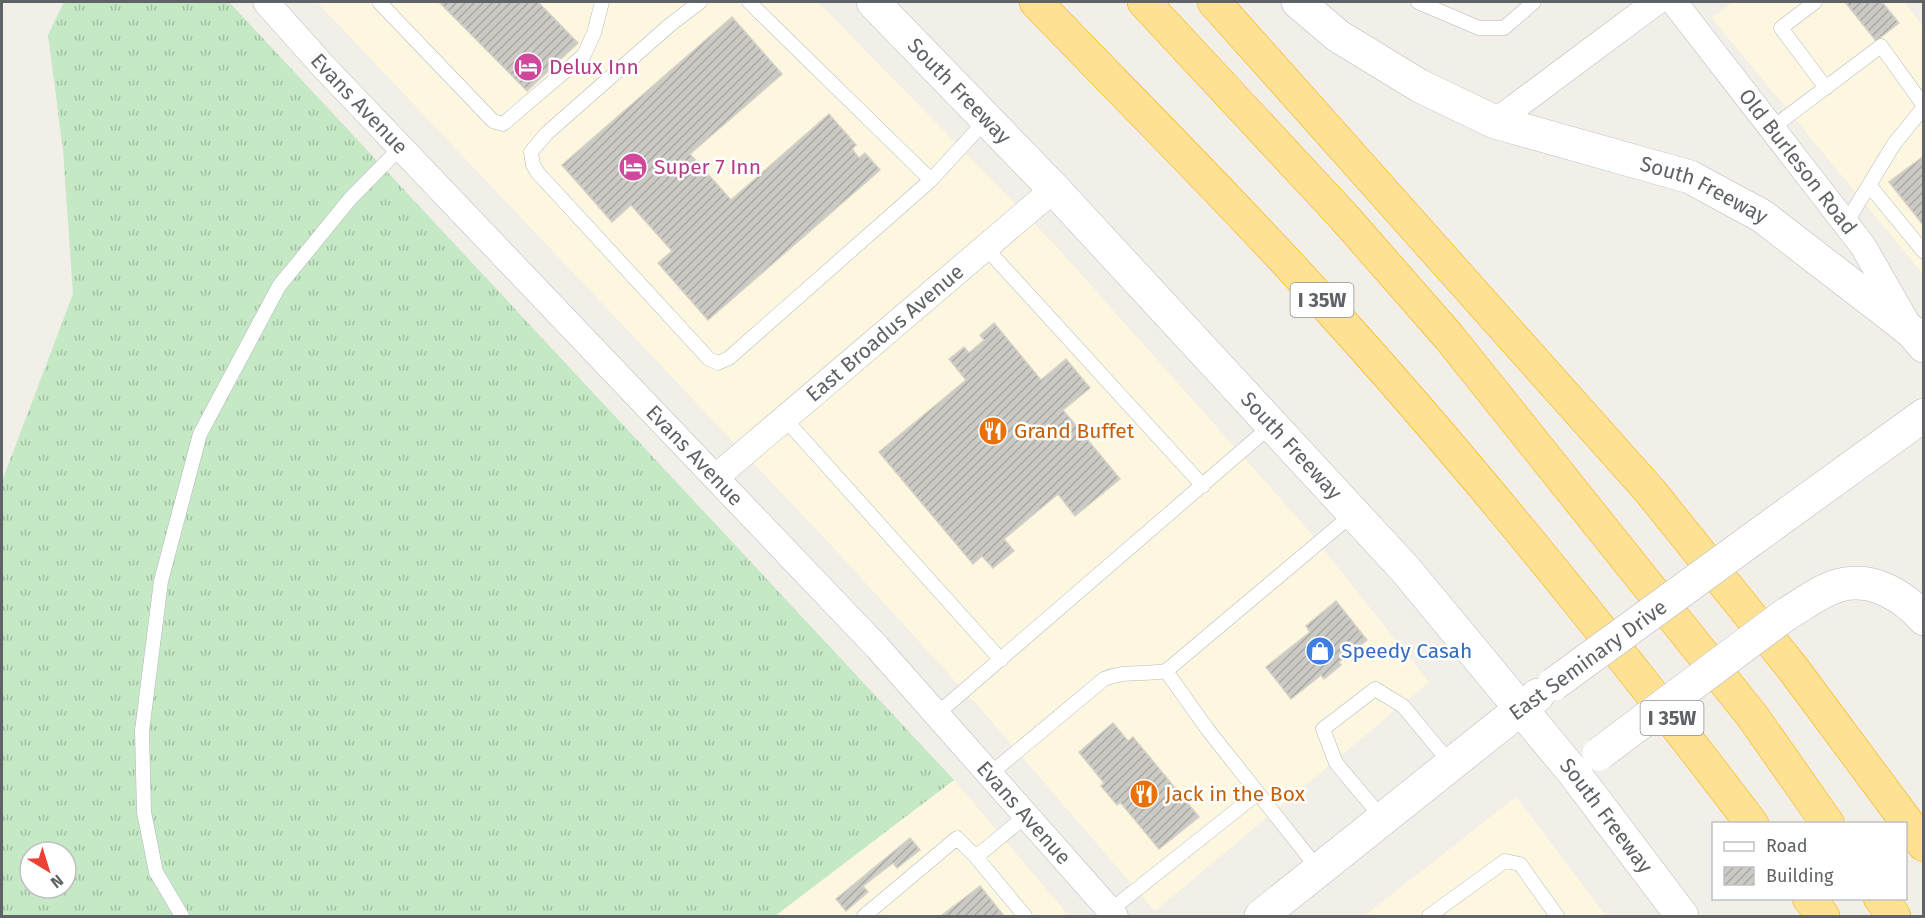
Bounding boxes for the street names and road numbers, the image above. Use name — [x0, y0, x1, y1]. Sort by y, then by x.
street label: South Freeway — [902, 33, 1017, 150]
street label: Evans Avenue — [305, 48, 413, 160]
street label: Old Burleson Road — [1733, 83, 1862, 240]
street label: South Freeway — [1637, 151, 1773, 230]
street label: East Broadus Avenue — [801, 259, 969, 407]
road number: I 35W — [1290, 283, 1354, 317]
street label: South Freeway — [1235, 387, 1348, 506]
street label: Evans Avenue — [640, 400, 749, 511]
street label: East Seminary Drive — [1504, 594, 1672, 726]
road number: I 35W — [1640, 701, 1704, 735]
street label: South Freeway — [1554, 753, 1659, 879]
street label: Evans Avenue — [971, 756, 1076, 870]

